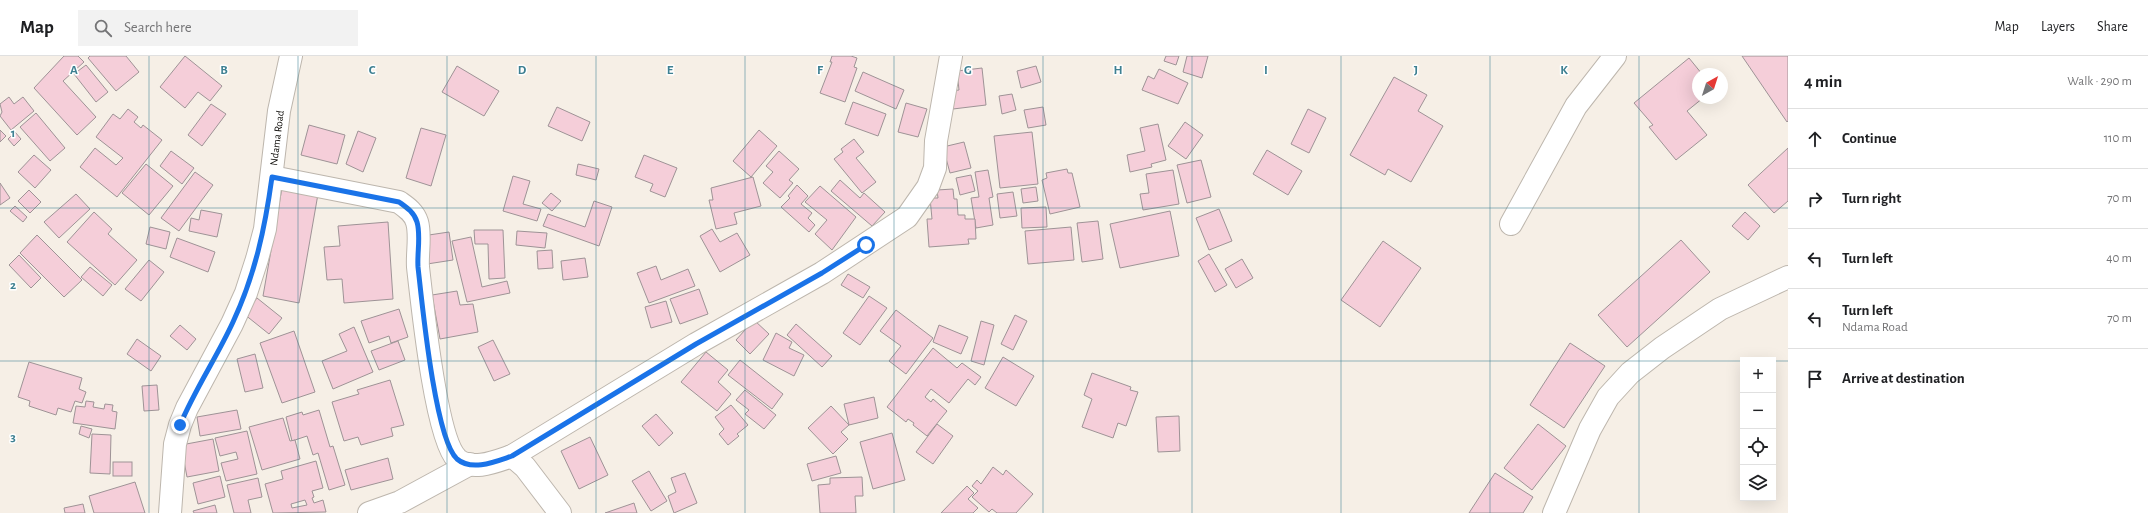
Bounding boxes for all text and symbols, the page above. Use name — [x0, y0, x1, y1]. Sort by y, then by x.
search box — [78, 10, 358, 46]
icon: search — [92, 17, 114, 39]
text: Map — [20, 18, 54, 37]
text: Search here — [124, 20, 192, 35]
text: Map — [1994, 20, 2019, 34]
text: Layers — [2041, 20, 2075, 34]
text: Share — [2097, 20, 2128, 34]
text: A — [70, 64, 78, 77]
text: B — [220, 64, 228, 77]
text: C — [369, 64, 376, 77]
text: D — [518, 64, 527, 77]
text: E — [667, 64, 674, 77]
text: F — [817, 64, 824, 77]
text: G — [964, 64, 972, 77]
text: H — [1113, 64, 1123, 77]
text: I — [1264, 64, 1268, 77]
text: J — [1414, 64, 1418, 77]
text: K — [1560, 64, 1568, 77]
north arrow — [1692, 68, 1728, 104]
text: 4 min — [1804, 73, 1842, 90]
text: Walk · 290 m — [2067, 75, 2132, 88]
street label: Ndama Road — [268, 109, 286, 166]
text: 1 — [11, 127, 15, 140]
icon: ahead — [1804, 128, 1826, 150]
text: Continue — [1842, 131, 1897, 146]
text: 110 m — [2104, 132, 2132, 145]
icon: right — [1804, 188, 1826, 210]
text: Turn right — [1842, 191, 1901, 206]
text: 70 m — [2107, 192, 2132, 205]
route start — [857, 236, 875, 254]
icon: left — [1804, 248, 1826, 270]
text: Turn left — [1842, 251, 1893, 266]
text: 40 m — [2106, 252, 2132, 265]
text: 2 — [10, 279, 16, 292]
text: Turn left — [1842, 303, 1893, 318]
icon: left — [1804, 308, 1826, 330]
text: 70 m — [2107, 312, 2132, 325]
text: Ndama Road — [1842, 321, 1908, 334]
map controls — [1740, 357, 1776, 501]
button: + — [1740, 357, 1776, 393]
icon: arrive — [1804, 368, 1826, 390]
text: Arrive at destination — [1842, 371, 1965, 386]
button: − — [1740, 393, 1776, 429]
route end — [171, 416, 189, 434]
button: locate — [1740, 429, 1776, 465]
text: 3 — [10, 431, 16, 444]
button: layers — [1740, 465, 1776, 501]

